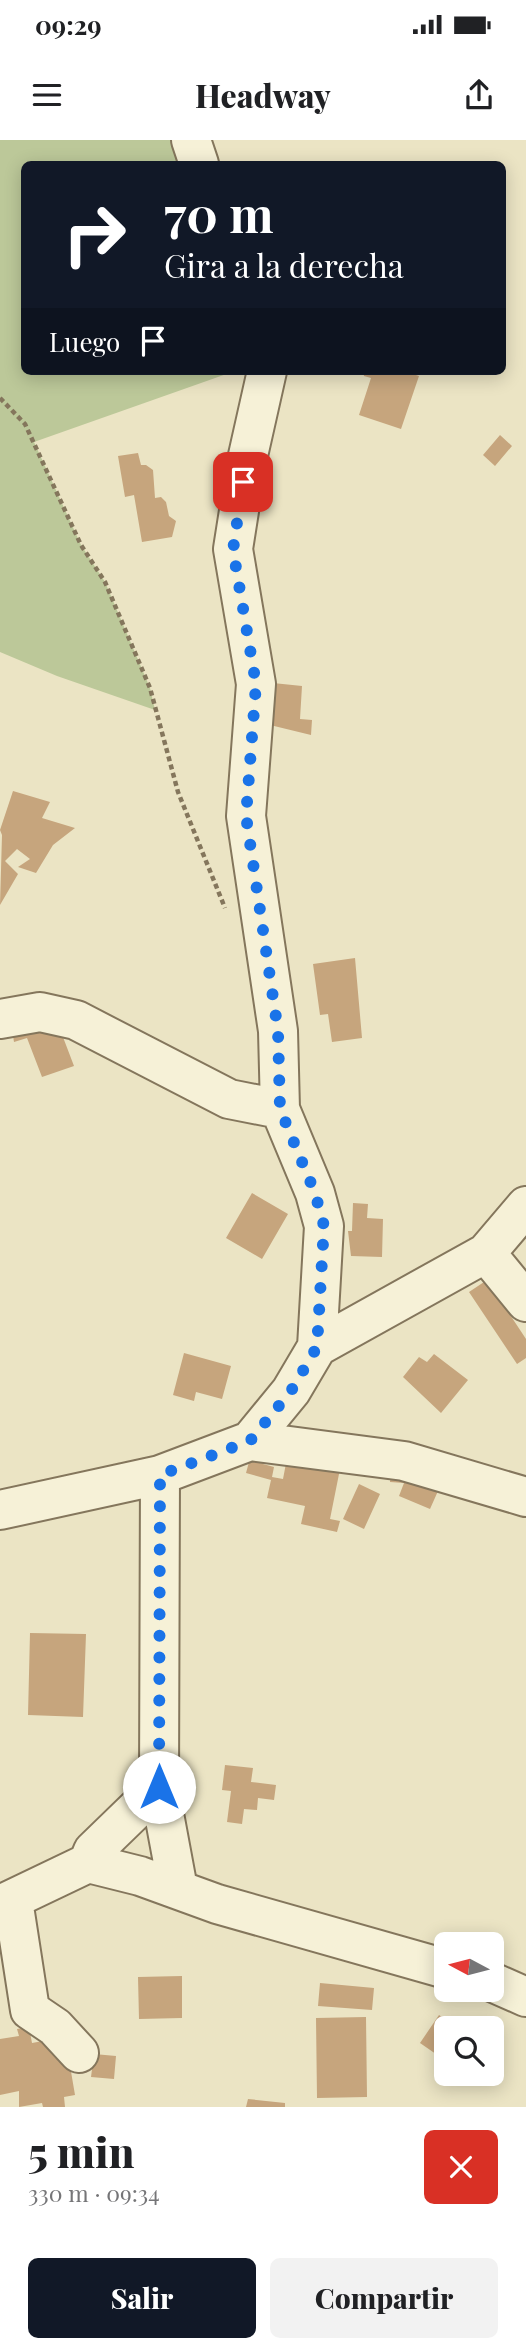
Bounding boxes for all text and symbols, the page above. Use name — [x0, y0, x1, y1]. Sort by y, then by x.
text: 09:29 — [35, 7, 102, 42]
text: Headway — [195, 73, 331, 116]
icon: menu — [28, 76, 66, 114]
icon: share — [460, 76, 498, 114]
text: 70 m — [164, 180, 274, 245]
icon: right — [49, 189, 140, 280]
text: Gira a la derecha — [164, 243, 404, 286]
icon: arrive — [134, 322, 172, 360]
text: Luego — [49, 324, 120, 359]
pin — [213, 452, 273, 512]
icon: arrive — [224, 463, 262, 501]
position arrow — [122, 1750, 196, 1824]
north arrow — [434, 1932, 504, 2002]
map controls — [434, 1932, 504, 2086]
button: search — [434, 2016, 504, 2086]
text: 5 min — [28, 2123, 135, 2179]
button: close — [424, 2130, 498, 2204]
text: 330 m · 09:34 — [28, 2177, 160, 2208]
button: Salir — [28, 2258, 256, 2338]
button: Compartir — [270, 2258, 498, 2338]

